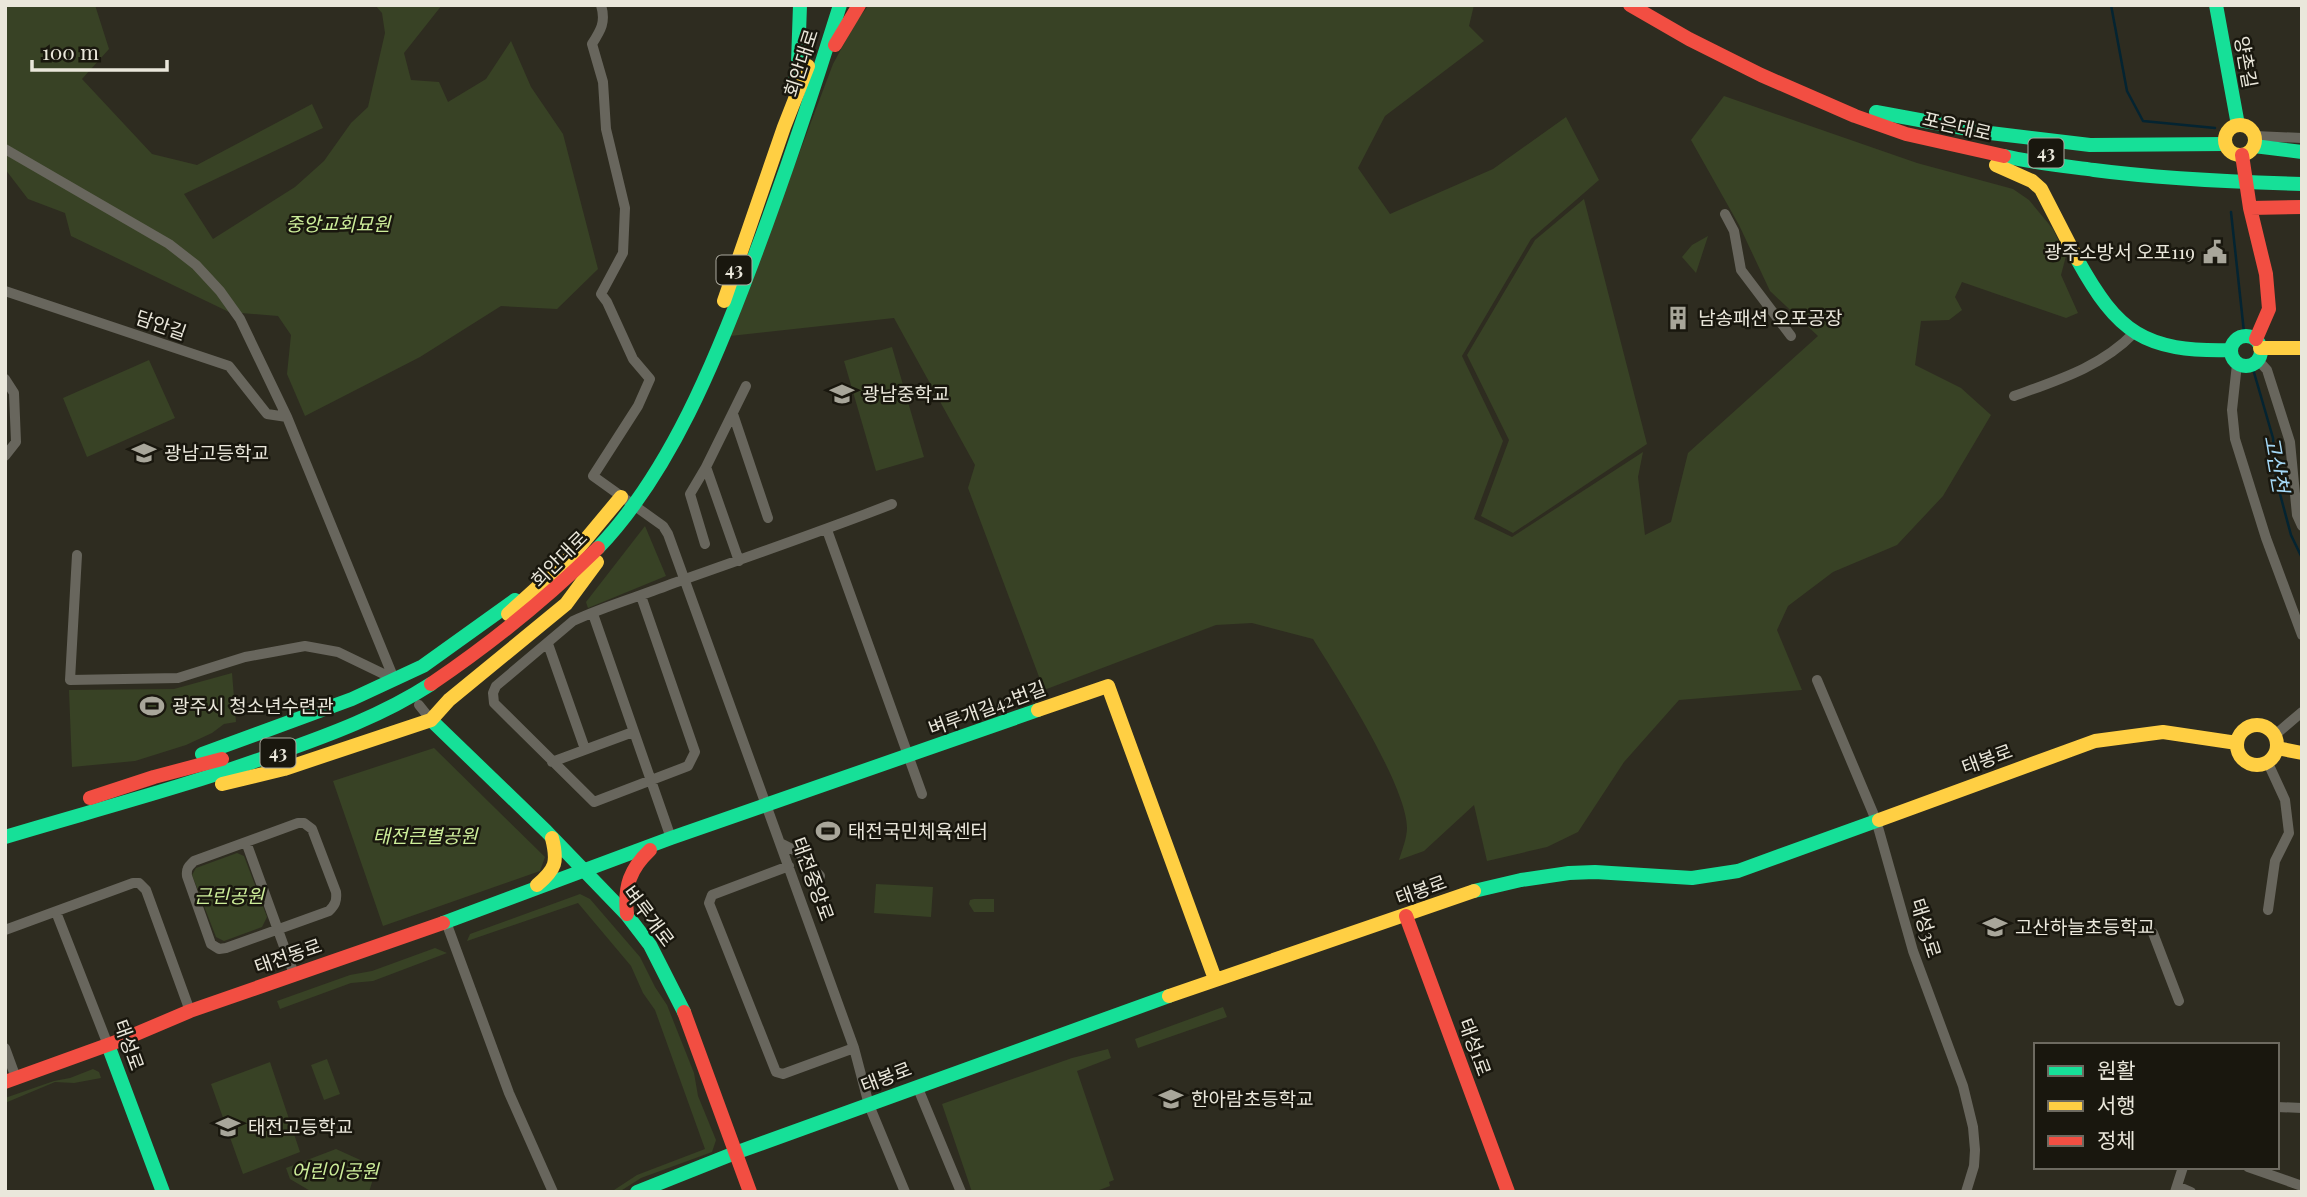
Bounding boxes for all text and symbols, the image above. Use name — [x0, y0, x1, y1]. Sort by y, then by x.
street label: 회안대로 — [777, 25, 823, 100]
scale bar — [32, 28, 166, 72]
street label: 양촌길 — [2230, 34, 2264, 90]
text: 100 m — [42, 37, 99, 65]
street label: 포은대로 — [1920, 104, 1994, 146]
road number: 43 — [2028, 138, 2064, 168]
park label: 중앙교회묘원 — [286, 210, 392, 236]
place label: 광주소방서 오포119 — [2044, 238, 2195, 264]
public building icon: 광주소방서 오포119 — [2201, 238, 2229, 266]
road number: 43 — [716, 256, 752, 284]
street label: 담안길 — [132, 303, 190, 345]
building icon: 남송패션 오포공장 — [1664, 304, 1692, 332]
place label: 남송패션 오포공장 — [1698, 304, 1843, 330]
school or university icon: 광남중학교 — [828, 380, 856, 408]
place label: 광남중학교 — [862, 380, 949, 406]
water label: 고산천 — [2259, 433, 2297, 497]
school or university icon: 광남고등학교 — [130, 439, 158, 467]
place label: 광남고등학교 — [164, 439, 269, 465]
street label: 회안대로 — [524, 524, 592, 592]
street label: 벼루개길42번길 — [924, 674, 1049, 740]
sports icon: 광주시 청소년수련관 — [138, 692, 166, 720]
place label: 광주시 청소년수련관 — [172, 692, 334, 718]
street label: 태봉로 — [1958, 737, 2016, 779]
road number: 43 — [260, 738, 296, 768]
sports icon: 태전국민체육센터 — [814, 817, 842, 845]
place label: 태전국민체육센터 — [848, 817, 988, 843]
park label: 태전큰별공원 — [373, 822, 479, 848]
street label: 태전중앙로 — [787, 833, 841, 924]
street label: 태봉로 — [1392, 868, 1450, 910]
street label: 벼루개로 — [618, 880, 681, 951]
park label: 근린공원 — [194, 882, 265, 908]
street label: 태성3로 — [1906, 895, 1948, 961]
school or university icon: 고산하늘초등학교 — [1981, 913, 2009, 941]
place label: 고산하늘초등학교 — [2015, 913, 2155, 939]
street label: 태전동로 — [250, 931, 325, 979]
street label: 태성1로 — [1454, 1014, 1498, 1079]
street label: 태성로 — [109, 1016, 151, 1074]
legend — [2034, 1043, 2279, 1169]
street label: 태봉로 — [856, 1055, 915, 1098]
text: 원활 — [2097, 1055, 2136, 1083]
school or university icon: 한아람초등학교 — [1157, 1085, 1185, 1113]
place label: 한아람초등학교 — [1191, 1085, 1313, 1111]
text: 서행 — [2097, 1090, 2136, 1118]
school or university icon: 태전고등학교 — [214, 1113, 242, 1141]
place label: 태전고등학교 — [248, 1113, 353, 1139]
text: 정체 — [2097, 1125, 2136, 1153]
park label: 어린이공원 — [291, 1157, 380, 1183]

